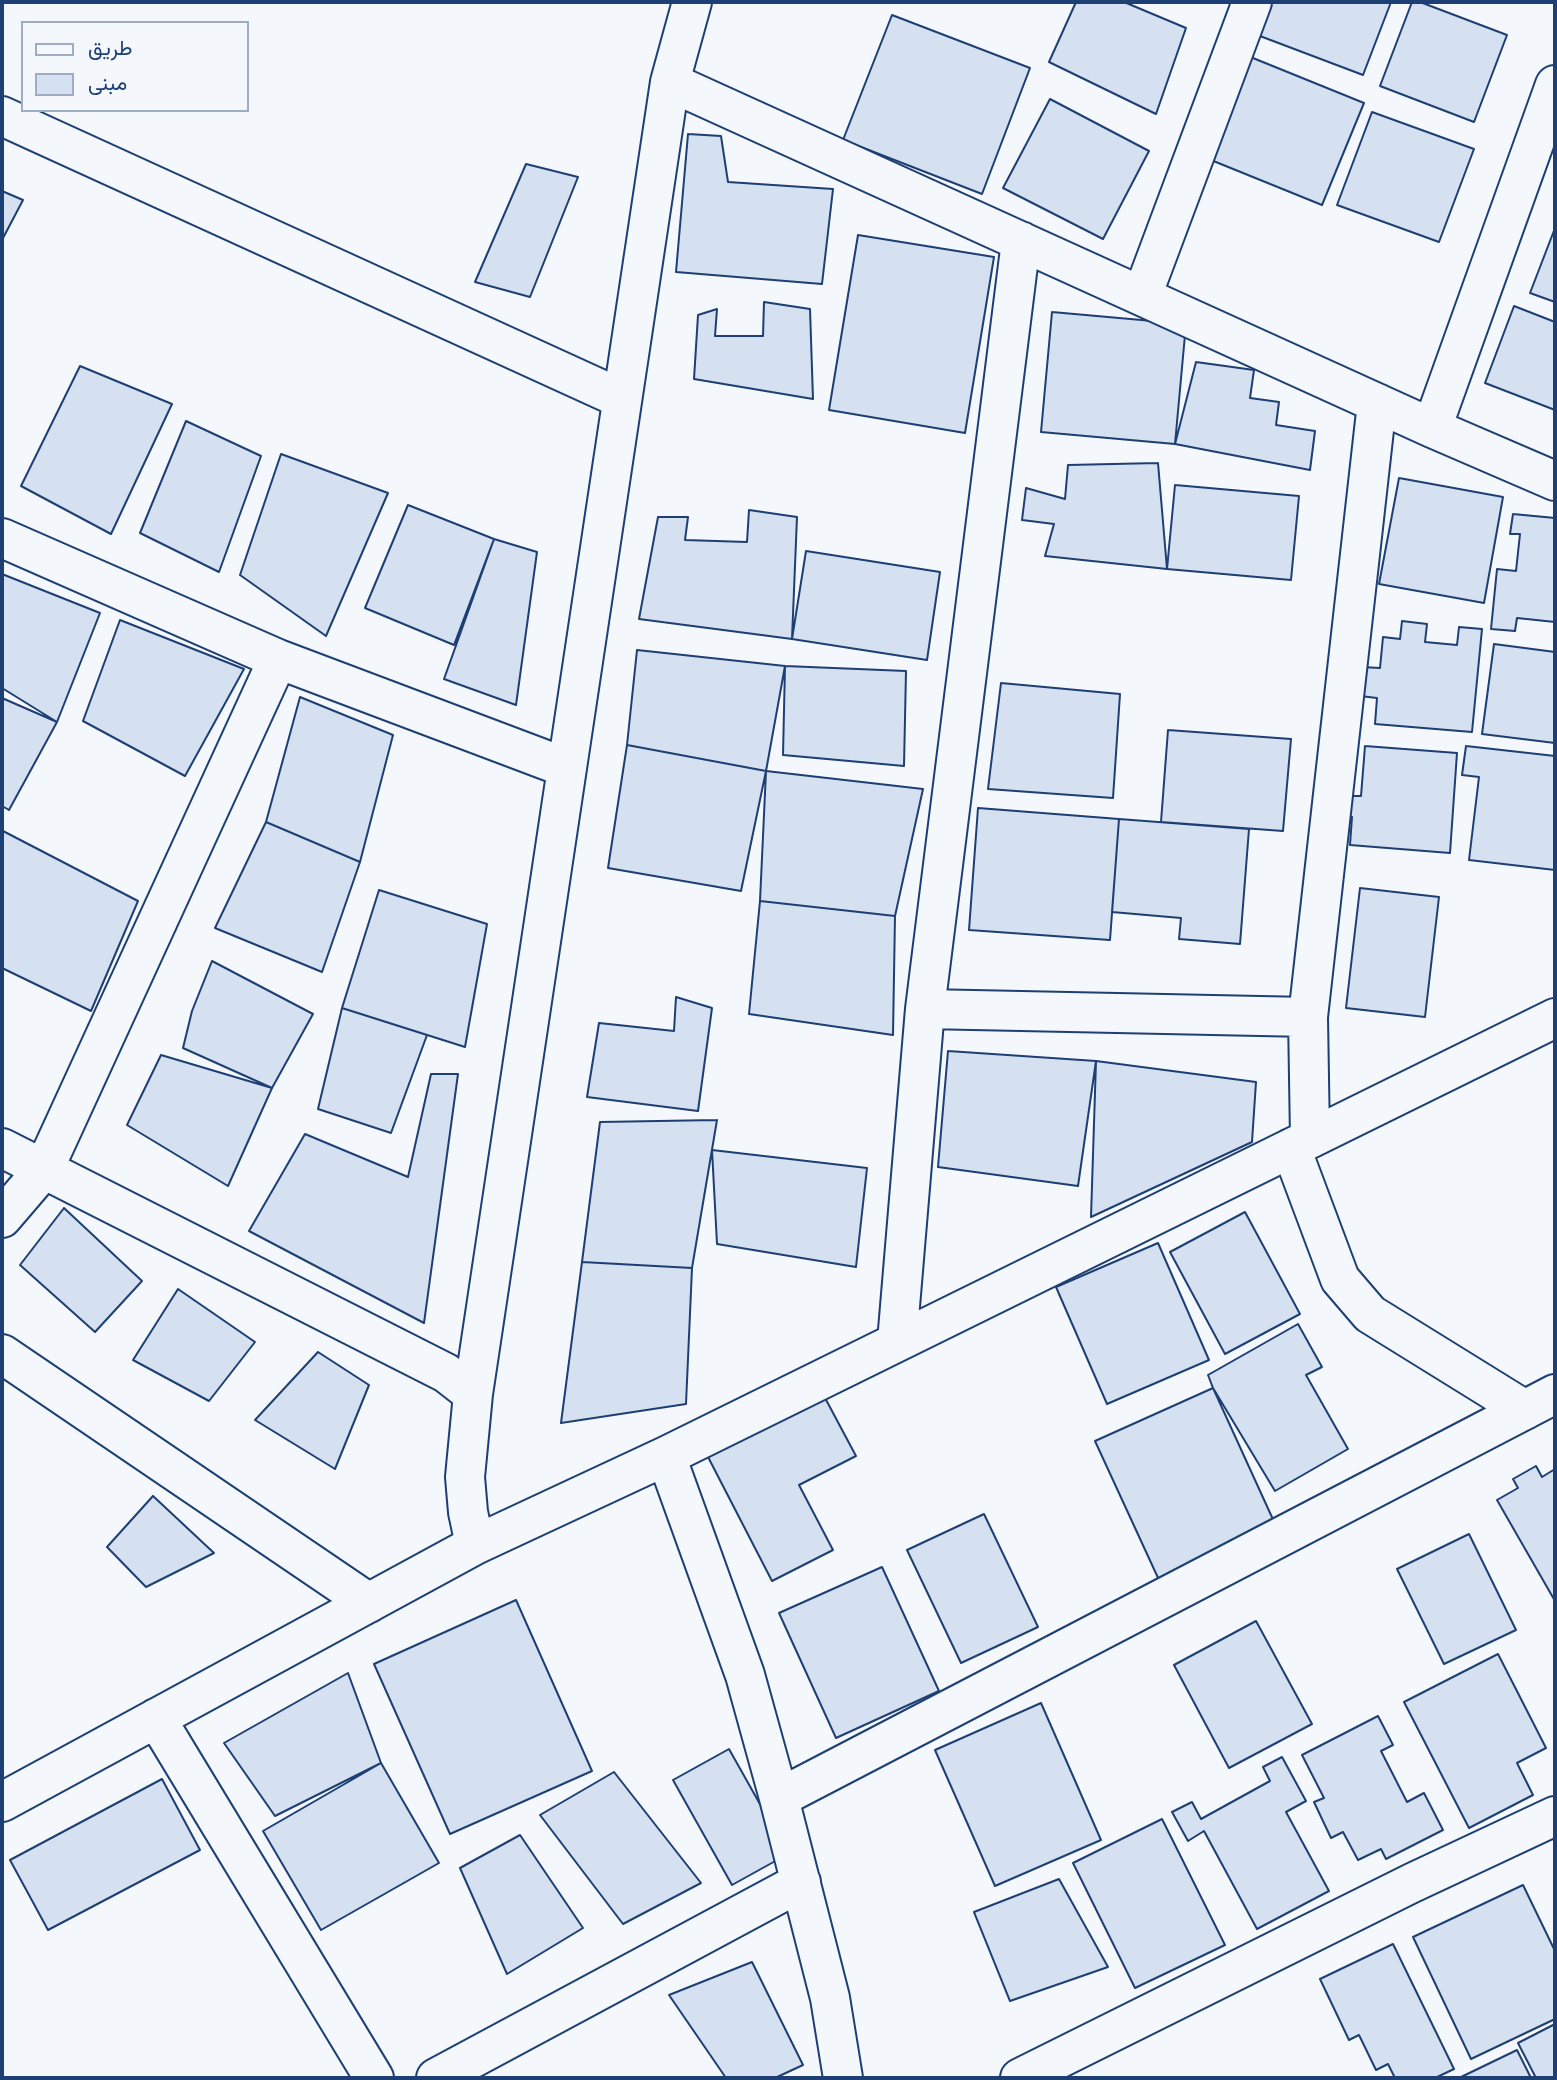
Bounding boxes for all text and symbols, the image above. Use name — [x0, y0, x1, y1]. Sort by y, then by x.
legend — [21, 21, 248, 112]
text: طريق — [88, 38, 133, 59]
text: مبنى — [88, 73, 127, 94]

